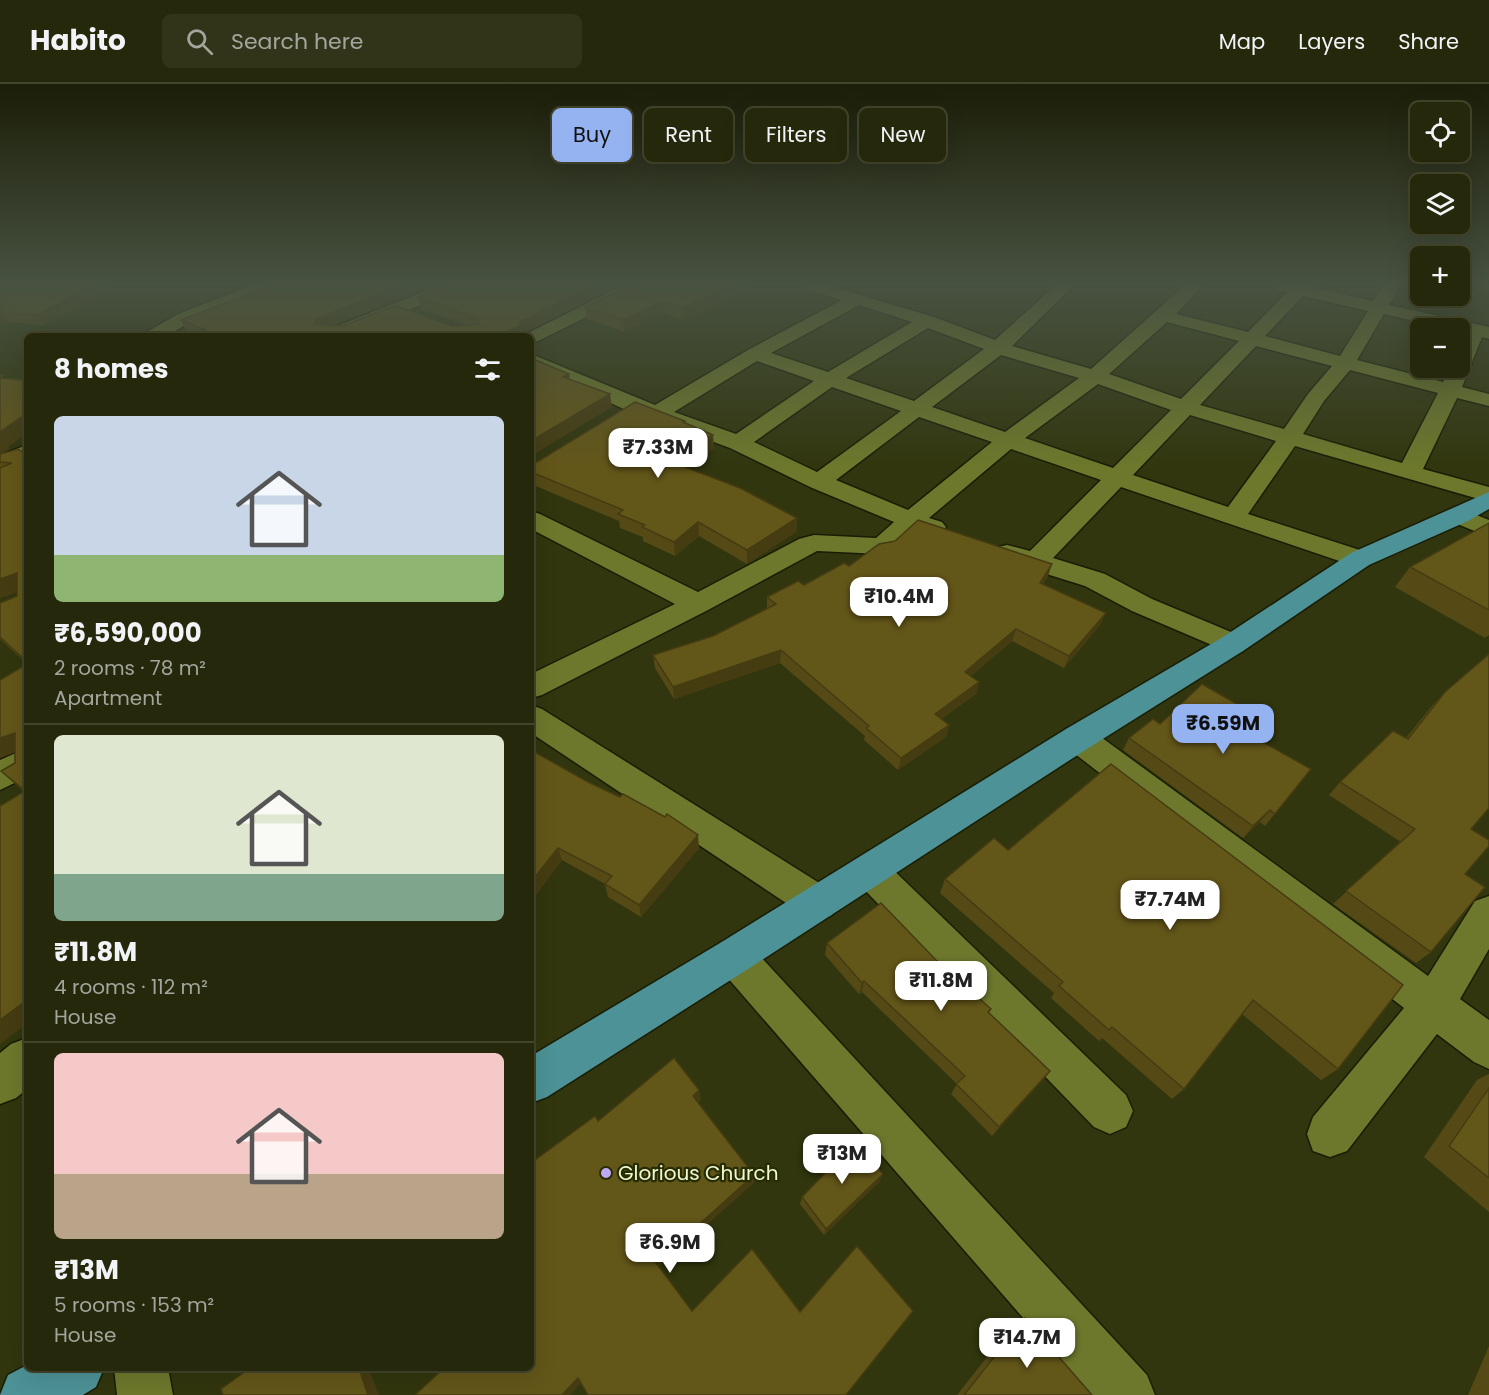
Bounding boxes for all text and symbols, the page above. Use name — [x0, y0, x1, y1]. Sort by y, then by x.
search box — [162, 14, 582, 68]
text: Habito — [30, 21, 126, 60]
icon: search — [183, 25, 216, 58]
text: Search here — [231, 26, 363, 57]
text: Map — [1219, 27, 1265, 56]
text: Layers — [1298, 27, 1365, 56]
text: Share — [1398, 27, 1459, 56]
map controls — [1410, 102, 1470, 378]
button: locate — [1410, 102, 1470, 162]
chip: Buy — [552, 108, 632, 162]
chip: Rent — [644, 108, 733, 162]
chip: Filters — [745, 108, 847, 162]
chip: New — [859, 108, 946, 162]
button: layers — [1410, 174, 1470, 234]
button: + — [1410, 246, 1470, 306]
button: − — [1410, 318, 1470, 378]
text: 8 homes — [54, 351, 169, 387]
icon: filters — [471, 353, 504, 386]
pin: ₹7.33M — [609, 428, 707, 479]
text: ₹7.33M — [623, 433, 693, 461]
icon: home — [225, 455, 333, 563]
pin: ₹10.4M — [850, 577, 948, 628]
text: ₹10.4M — [864, 582, 934, 610]
text: ₹6,590,000 — [54, 615, 202, 651]
text: 2 rooms · 78 m² — [54, 654, 206, 682]
text: Apartment — [54, 684, 162, 712]
pin: ₹6.59M — [1174, 704, 1272, 755]
text: ₹6.59M — [1186, 709, 1260, 737]
icon: home — [225, 774, 333, 882]
pin: ₹7.74M — [1121, 880, 1219, 931]
text: ₹7.74M — [1135, 885, 1205, 913]
text: ₹11.8M — [54, 934, 137, 970]
pin: ₹11.8M — [892, 961, 990, 1012]
text: ₹11.8M — [909, 966, 973, 994]
text: 4 rooms · 112 m² — [54, 973, 208, 1001]
text: House — [54, 1003, 116, 1031]
icon: home — [225, 1092, 333, 1200]
pin: ₹13M — [806, 1134, 878, 1185]
text: ₹13M — [817, 1139, 867, 1167]
place label: Glorious Church — [618, 1159, 778, 1187]
marker: Glorious Church — [599, 1166, 613, 1180]
pin: ₹6.9M — [628, 1223, 712, 1274]
text: ₹6.9M — [640, 1228, 701, 1256]
text: ₹13M — [54, 1252, 119, 1288]
text: 5 rooms · 153 m² — [54, 1291, 214, 1319]
pin: ₹14.7M — [978, 1318, 1076, 1369]
text: House — [54, 1321, 116, 1349]
text: ₹14.7M — [993, 1323, 1061, 1351]

